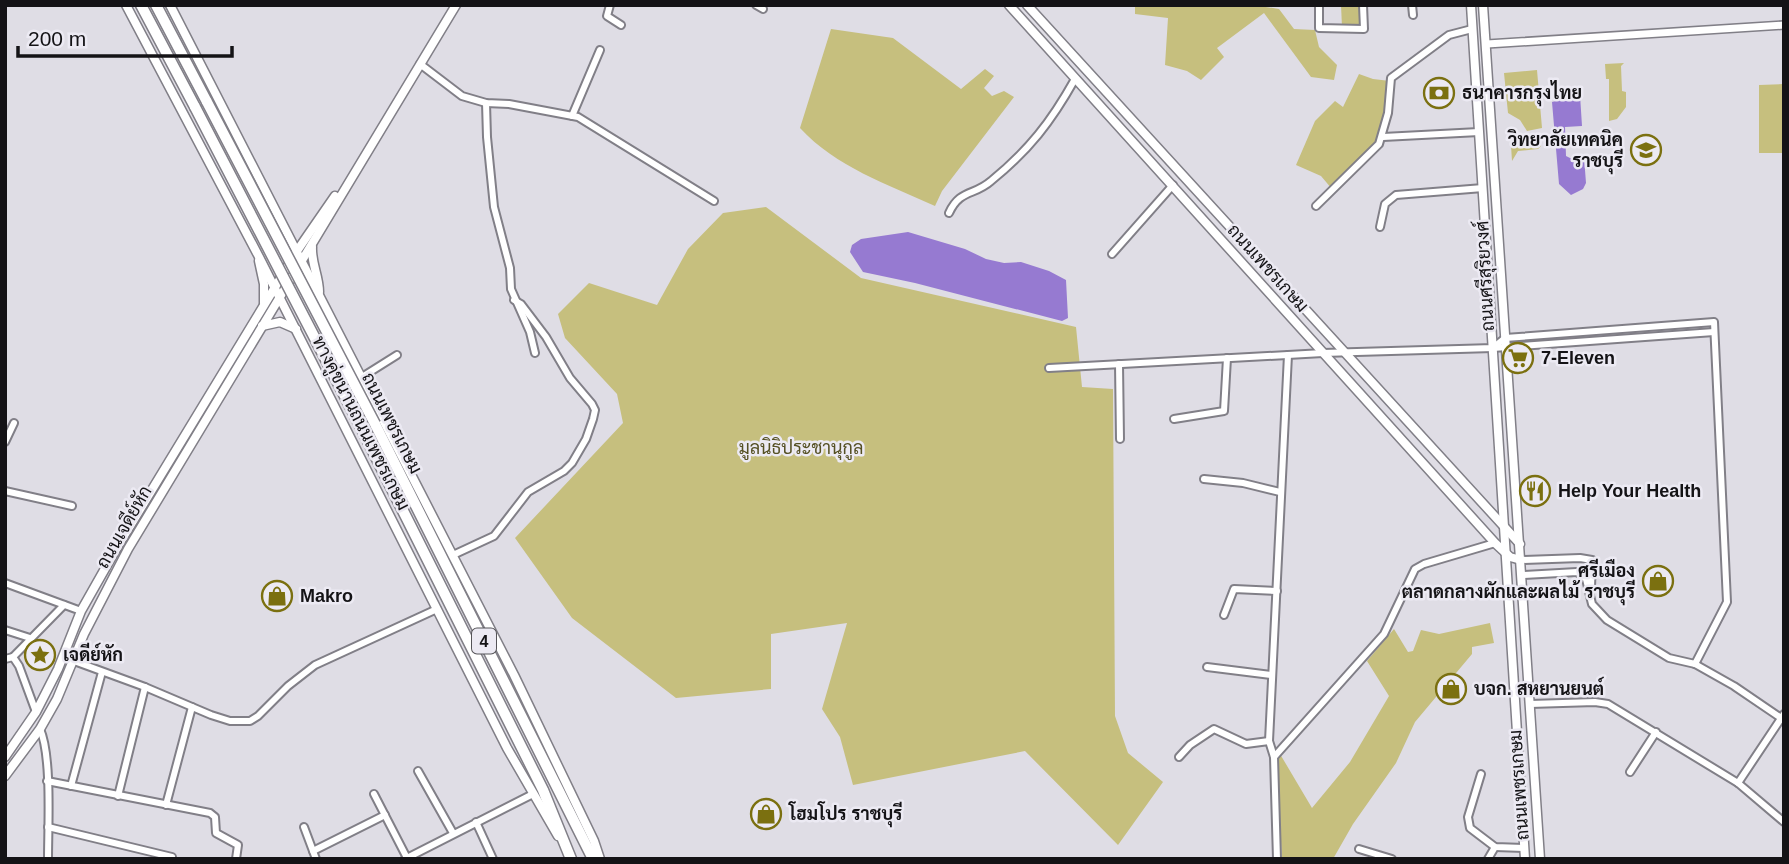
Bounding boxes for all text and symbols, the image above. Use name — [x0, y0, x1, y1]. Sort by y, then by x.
scale bar — [18, 14, 231, 58]
text: 200 m — [28, 27, 86, 50]
bank icon: ธนาคารกรุงไทย — [1422, 76, 1456, 110]
place label: ธนาคารกรุงไทย — [1462, 80, 1582, 107]
place label: วิทยาลัยเทคนิค ราชบุรี — [1507, 128, 1623, 175]
school or university icon: วิทยาลัยเทคนิค ราชบุรี — [1629, 133, 1663, 167]
street label: ถนนเพชรเกษม — [1224, 220, 1312, 316]
street label: ถนนศรีสุริยวงศ์ — [1469, 220, 1500, 332]
street label: ทางคู่ขนานถนนเพชรเกษม — [308, 332, 414, 514]
supermarket icon: 7-Eleven — [1501, 341, 1535, 375]
place label: 7-Eleven — [1541, 348, 1615, 368]
street label: ถนนเพชรเกษม — [357, 369, 427, 477]
park label: มูลนิธิประชานุกูล — [739, 437, 863, 461]
restaurant icon: Help Your Health — [1518, 474, 1552, 508]
street label: ถนนเจดีย์หัก — [90, 481, 156, 572]
place label: Help Your Health — [1558, 481, 1701, 501]
place label: ศรีเมือง ตลาดกลางผักและผลไม้ ราชบุรี — [1402, 558, 1635, 606]
shop icon: ศรีเมือง ตลาดกลางผักและผลไม้ ราชบุรี — [1641, 564, 1675, 598]
shop icon: Makro — [260, 579, 294, 613]
place label: Makro — [300, 586, 353, 606]
road number: 4 — [472, 628, 496, 654]
place icon: เจดีย์หัก — [23, 638, 57, 672]
place label: เจดีย์หัก — [63, 642, 123, 665]
shop icon: บจก. สหยานยนต์ — [1434, 672, 1468, 706]
place label: บจก. สหยานยนต์ — [1474, 676, 1605, 699]
street label: ถนนเพชรเกษม — [1505, 729, 1533, 841]
shop icon: โฮมโปร ราชบุรี — [749, 797, 783, 831]
place label: โฮมโปร ราชบุรี — [788, 801, 902, 828]

